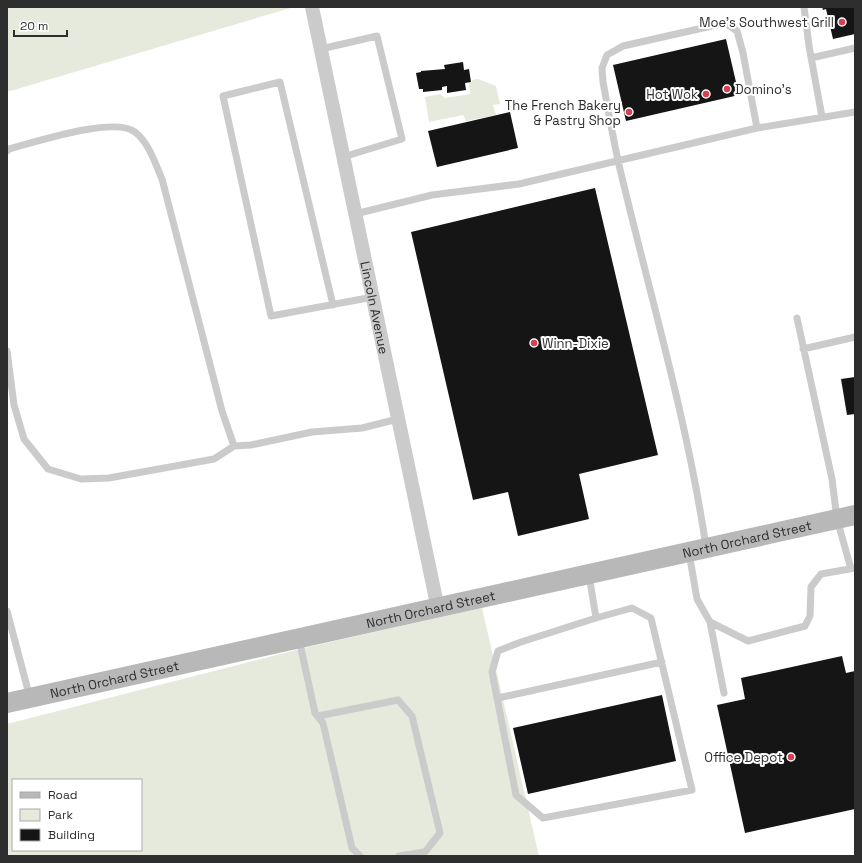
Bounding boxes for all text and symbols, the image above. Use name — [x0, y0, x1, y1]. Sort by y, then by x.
scale bar — [14, 12, 67, 38]
place label: Moe's Southwest Grill — [699, 14, 834, 31]
marker: Moe's Southwest Grill — [837, 17, 847, 27]
text: 20 m — [20, 18, 48, 34]
place label: Domino's — [735, 81, 792, 98]
marker: Domino's — [722, 84, 732, 94]
place label: Hot Wok — [646, 86, 698, 103]
marker: Hot Wok — [701, 89, 711, 99]
place label: The French Bakery & Pastry Shop — [505, 97, 621, 129]
marker: The French Bakery & Pastry Shop — [624, 107, 634, 117]
street label: Lincoln Avenue — [356, 260, 392, 356]
place label: Winn-Dixie — [542, 335, 609, 352]
marker: Winn-Dixie — [529, 338, 539, 348]
street label: North Orchard Street — [681, 517, 813, 562]
street label: North Orchard Street — [365, 587, 497, 632]
street label: North Orchard Street — [48, 657, 181, 702]
place label: Office Depot — [704, 749, 783, 766]
marker: Office Depot — [786, 752, 796, 762]
legend — [12, 779, 142, 851]
text: Road — [48, 787, 77, 803]
text: Park — [48, 807, 73, 823]
text: Building — [48, 827, 95, 843]

